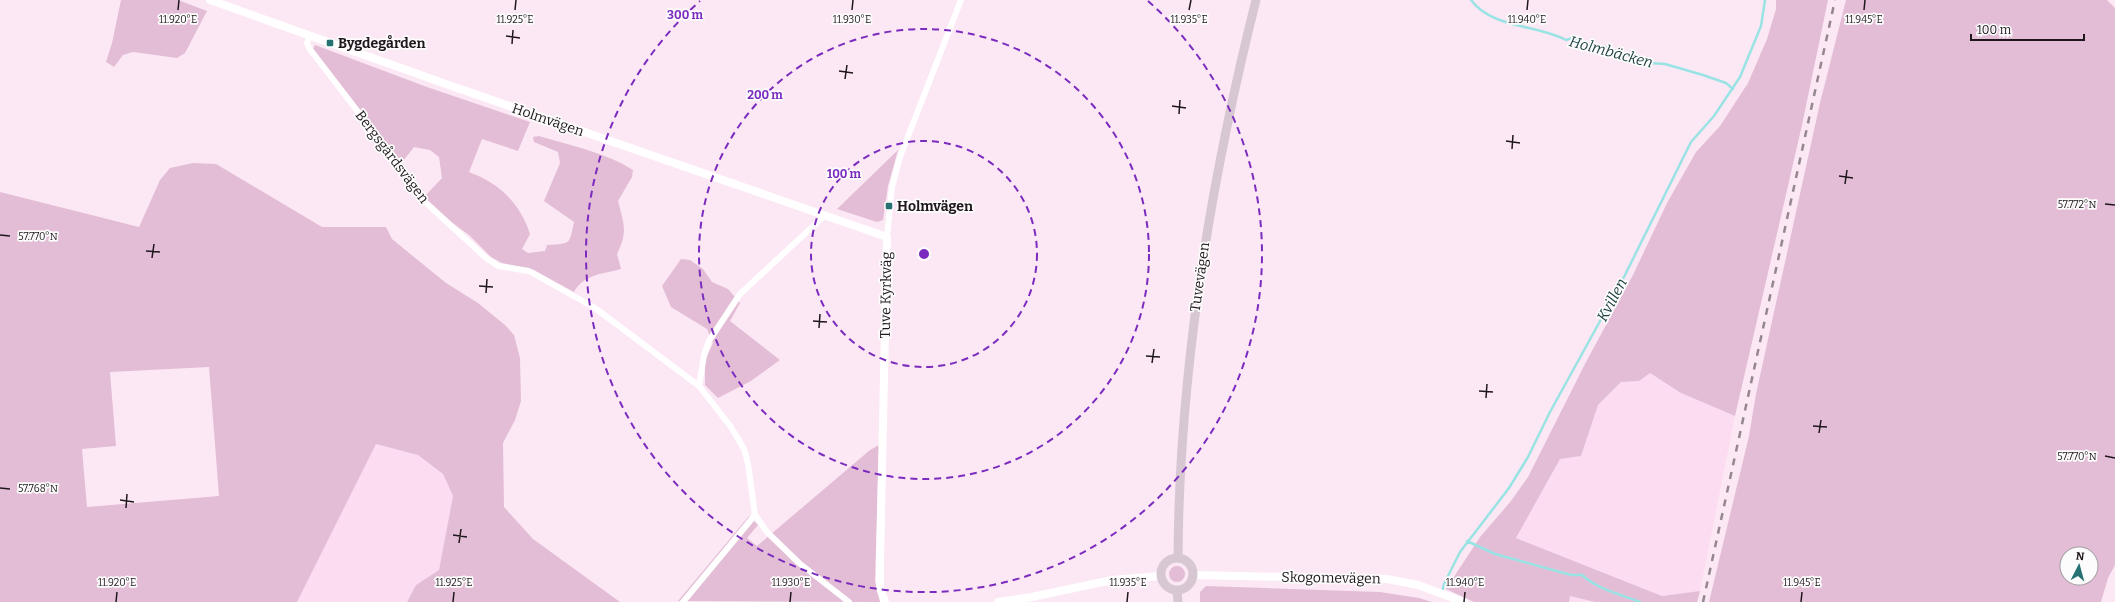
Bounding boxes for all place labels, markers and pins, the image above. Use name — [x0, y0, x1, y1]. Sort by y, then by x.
place label: Bygdegården — [338, 35, 425, 52]
marker: Bygdegården — [325, 38, 335, 48]
place label: Holmvägen — [897, 198, 973, 215]
marker: Holmvägen — [884, 201, 894, 211]
centre of rings — [917, 247, 931, 261]

